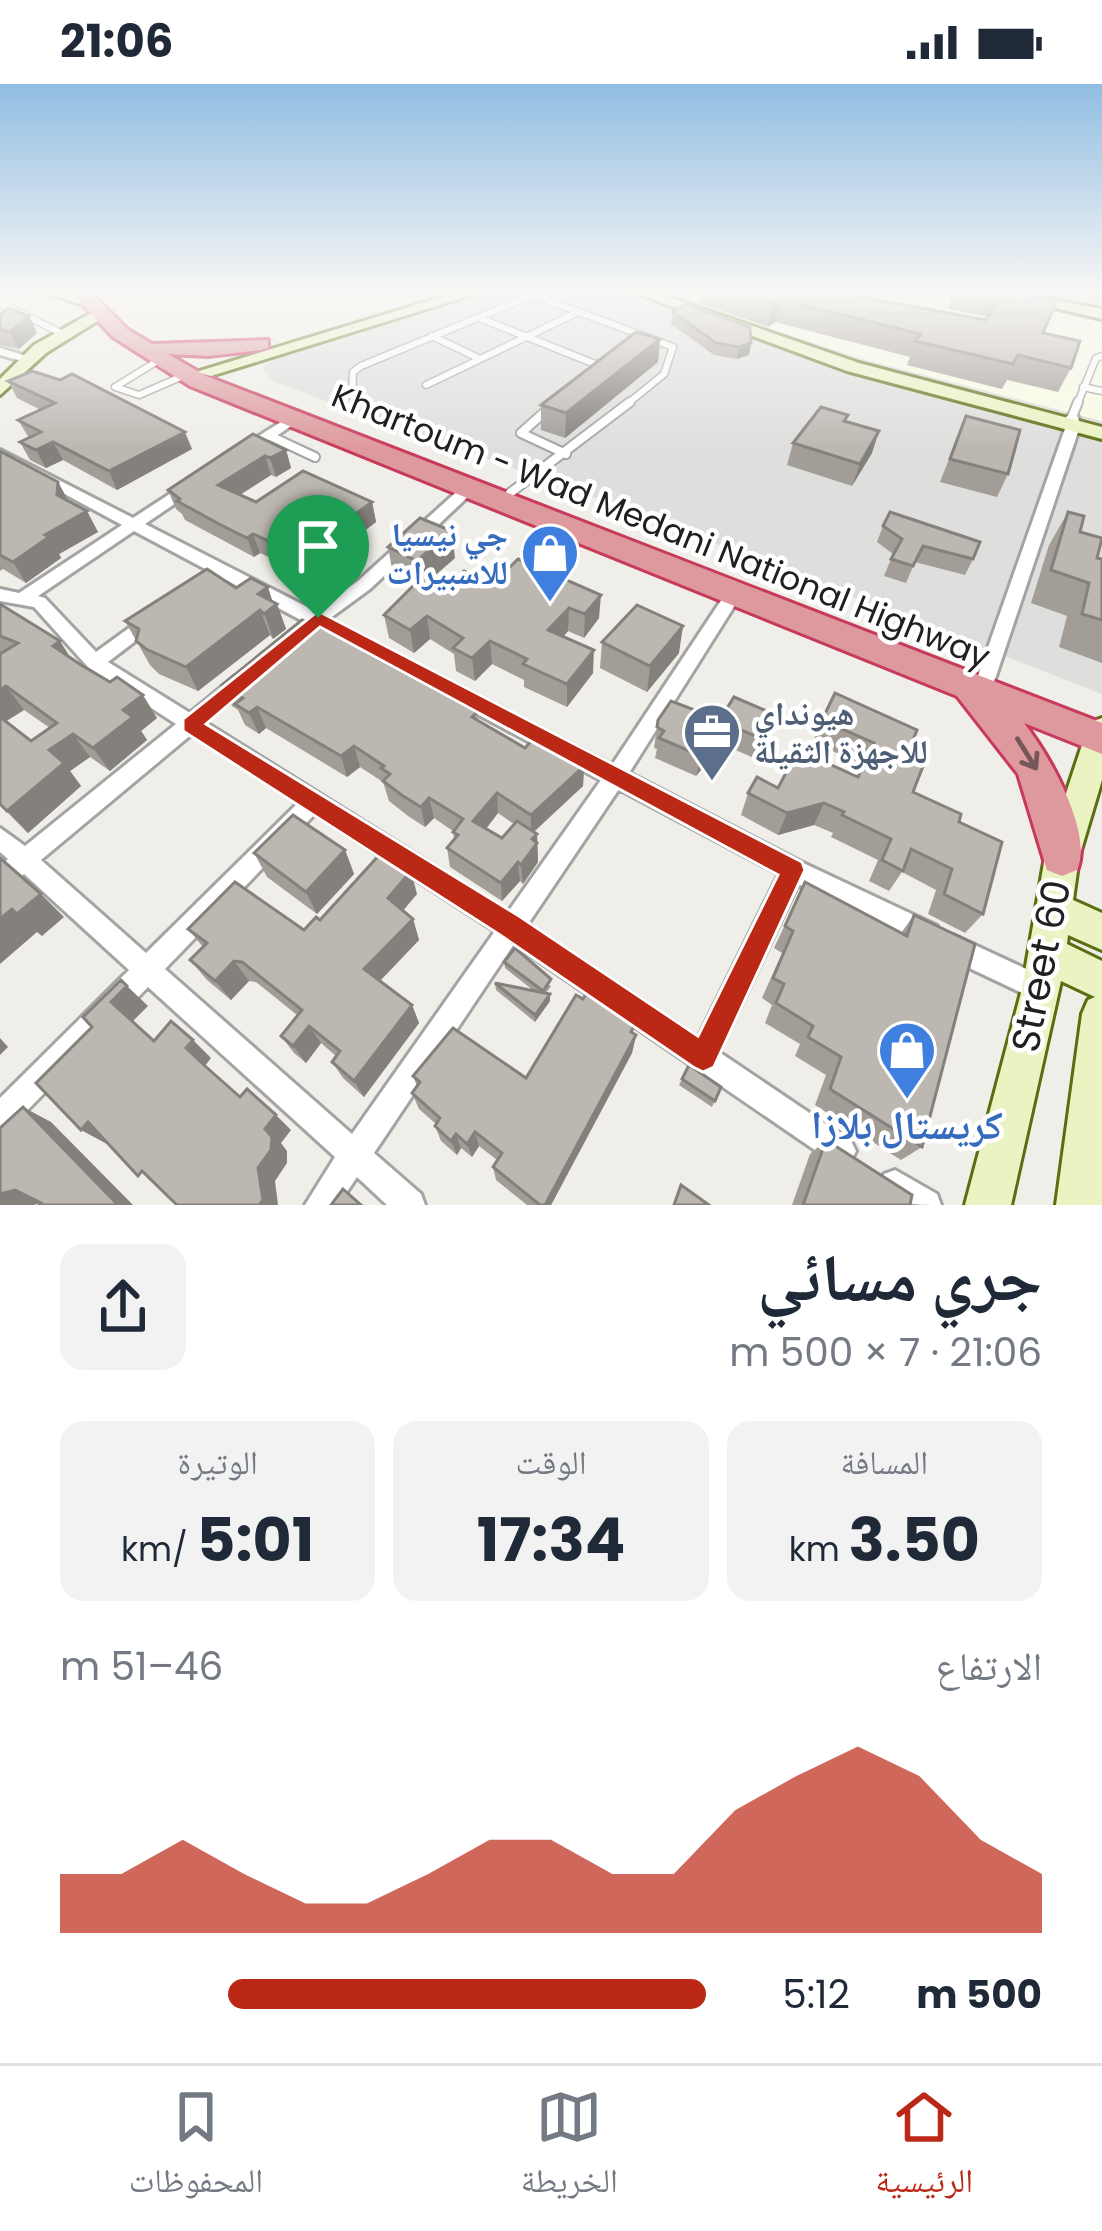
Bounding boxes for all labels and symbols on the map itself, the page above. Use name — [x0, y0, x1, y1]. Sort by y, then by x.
street label: Khartoum - Wad Medani National Highway — [325, 372, 998, 680]
pin — [267, 495, 369, 618]
place label: جي نيسيا للاسبيرات — [386, 511, 508, 596]
shop icon: جي نيسيا للاسبيرات — [519, 522, 581, 604]
place label: هيونداي للاجهزة الثقيلة — [754, 690, 928, 775]
office icon: هيونداي للاجهزة الثقيلة — [681, 701, 743, 783]
one-way arrow — [1014, 737, 1039, 771]
street label: Street 60 — [997, 875, 1085, 1057]
shop icon: كريستال بلازا — [876, 1019, 938, 1101]
place label: كريستال بلازا — [811, 1098, 1003, 1153]

